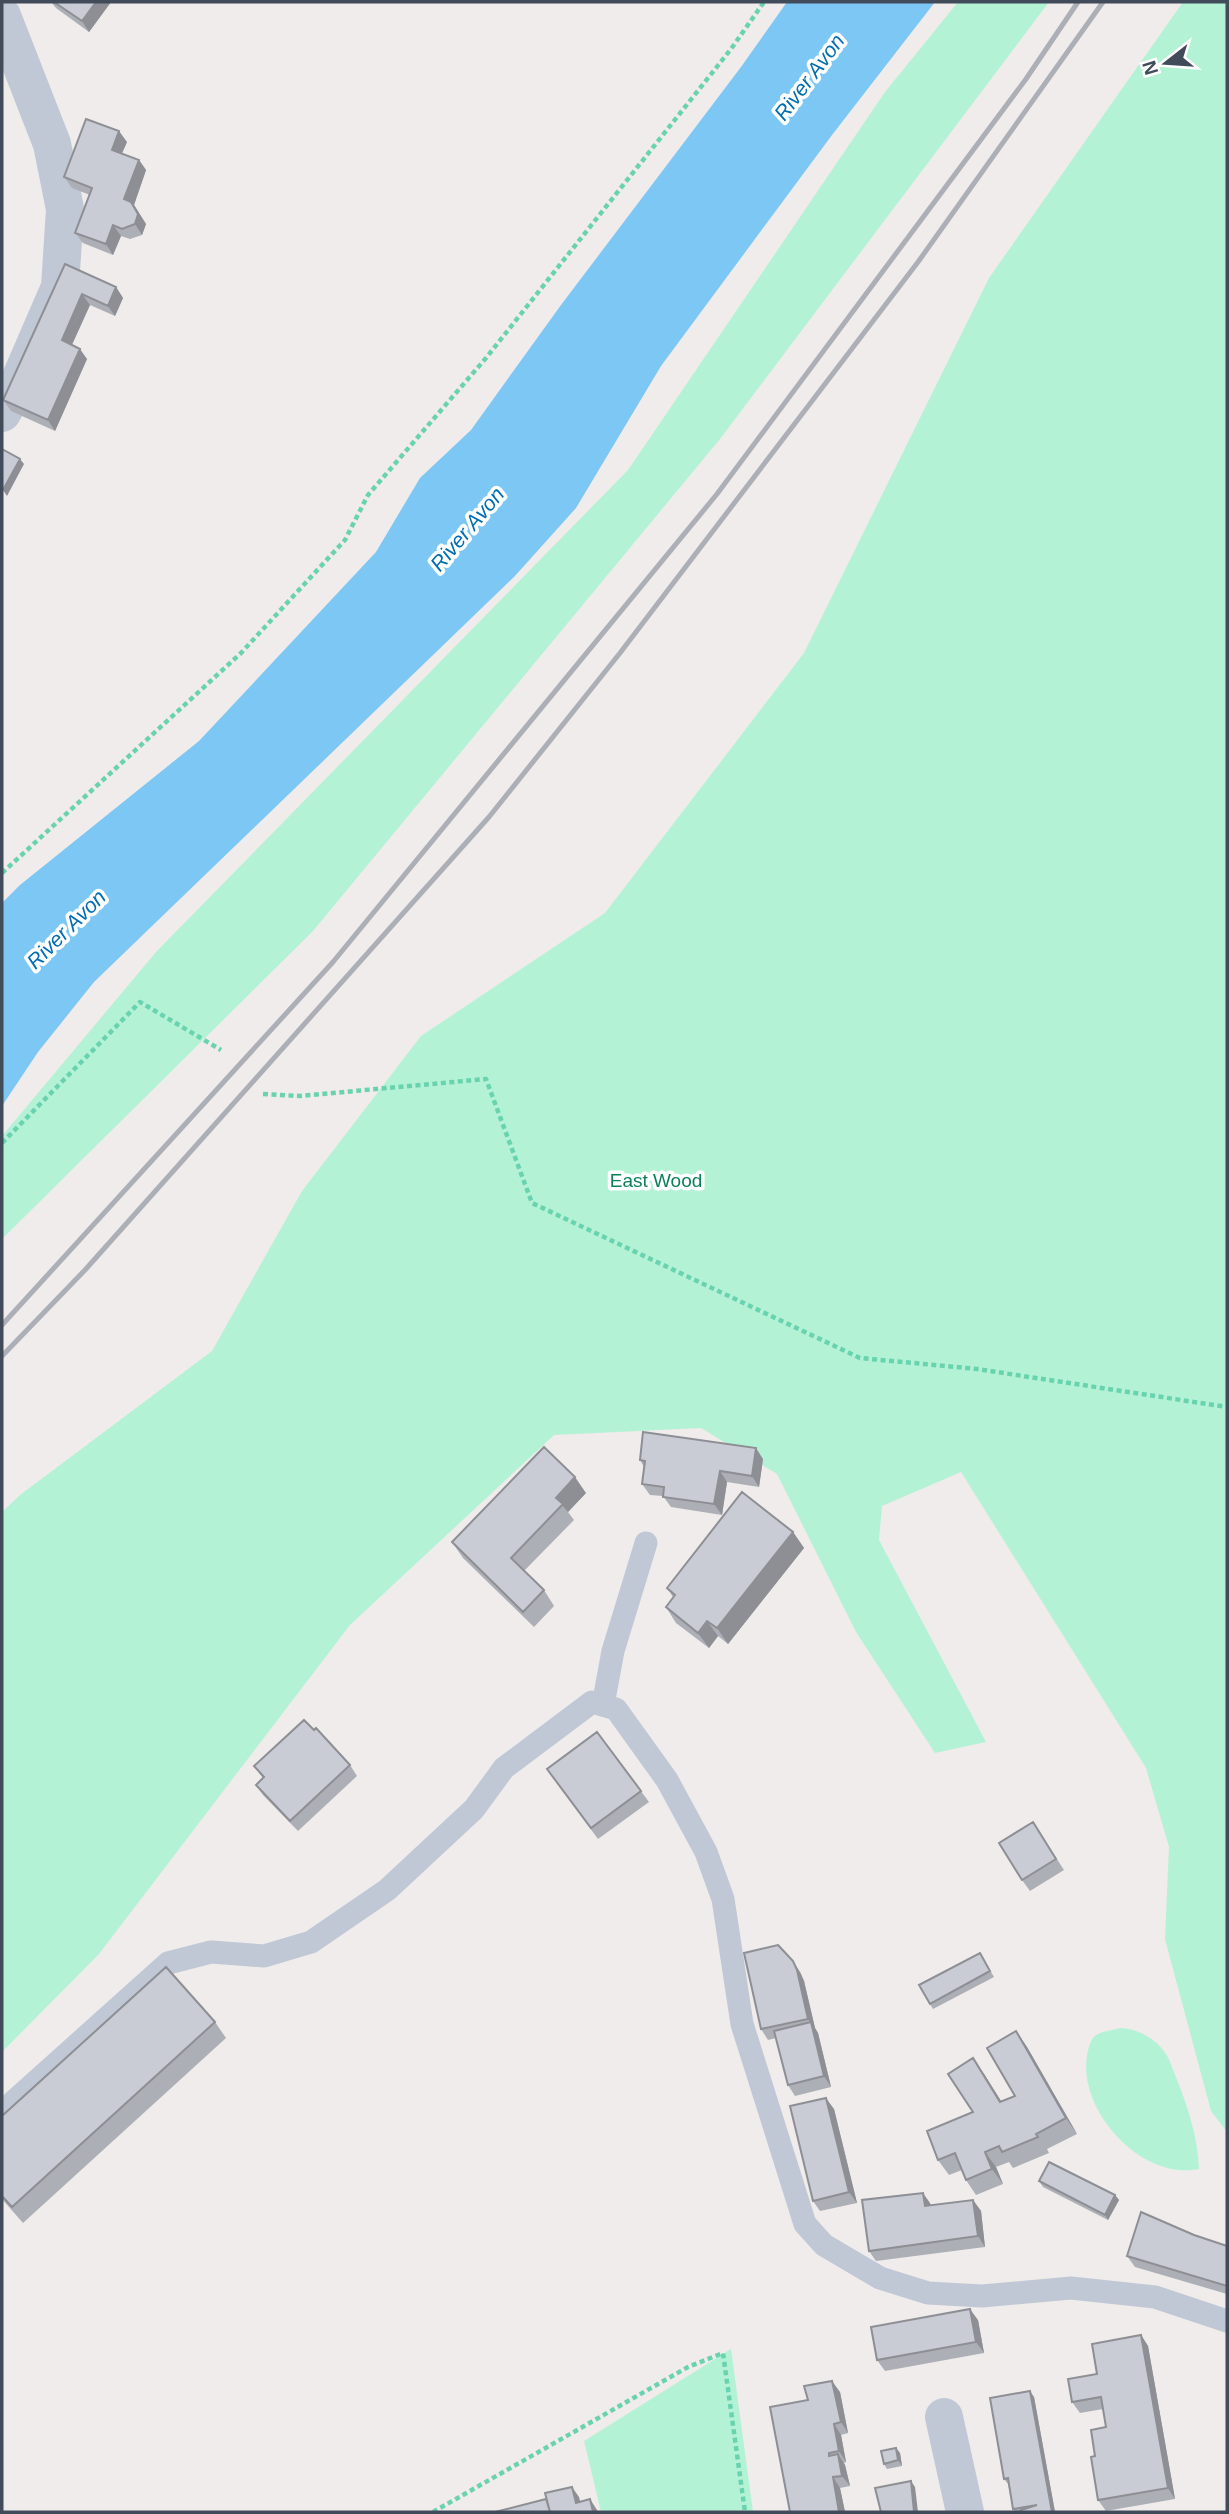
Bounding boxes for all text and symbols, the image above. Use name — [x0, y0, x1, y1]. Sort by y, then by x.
north arrow — [1131, 28, 1201, 98]
water label: River Avon — [769, 30, 849, 124]
text: N — [1138, 58, 1162, 77]
water label: River Avon — [426, 483, 508, 575]
water label: River Avon — [22, 885, 110, 973]
park label: East Wood — [610, 1170, 702, 1191]

